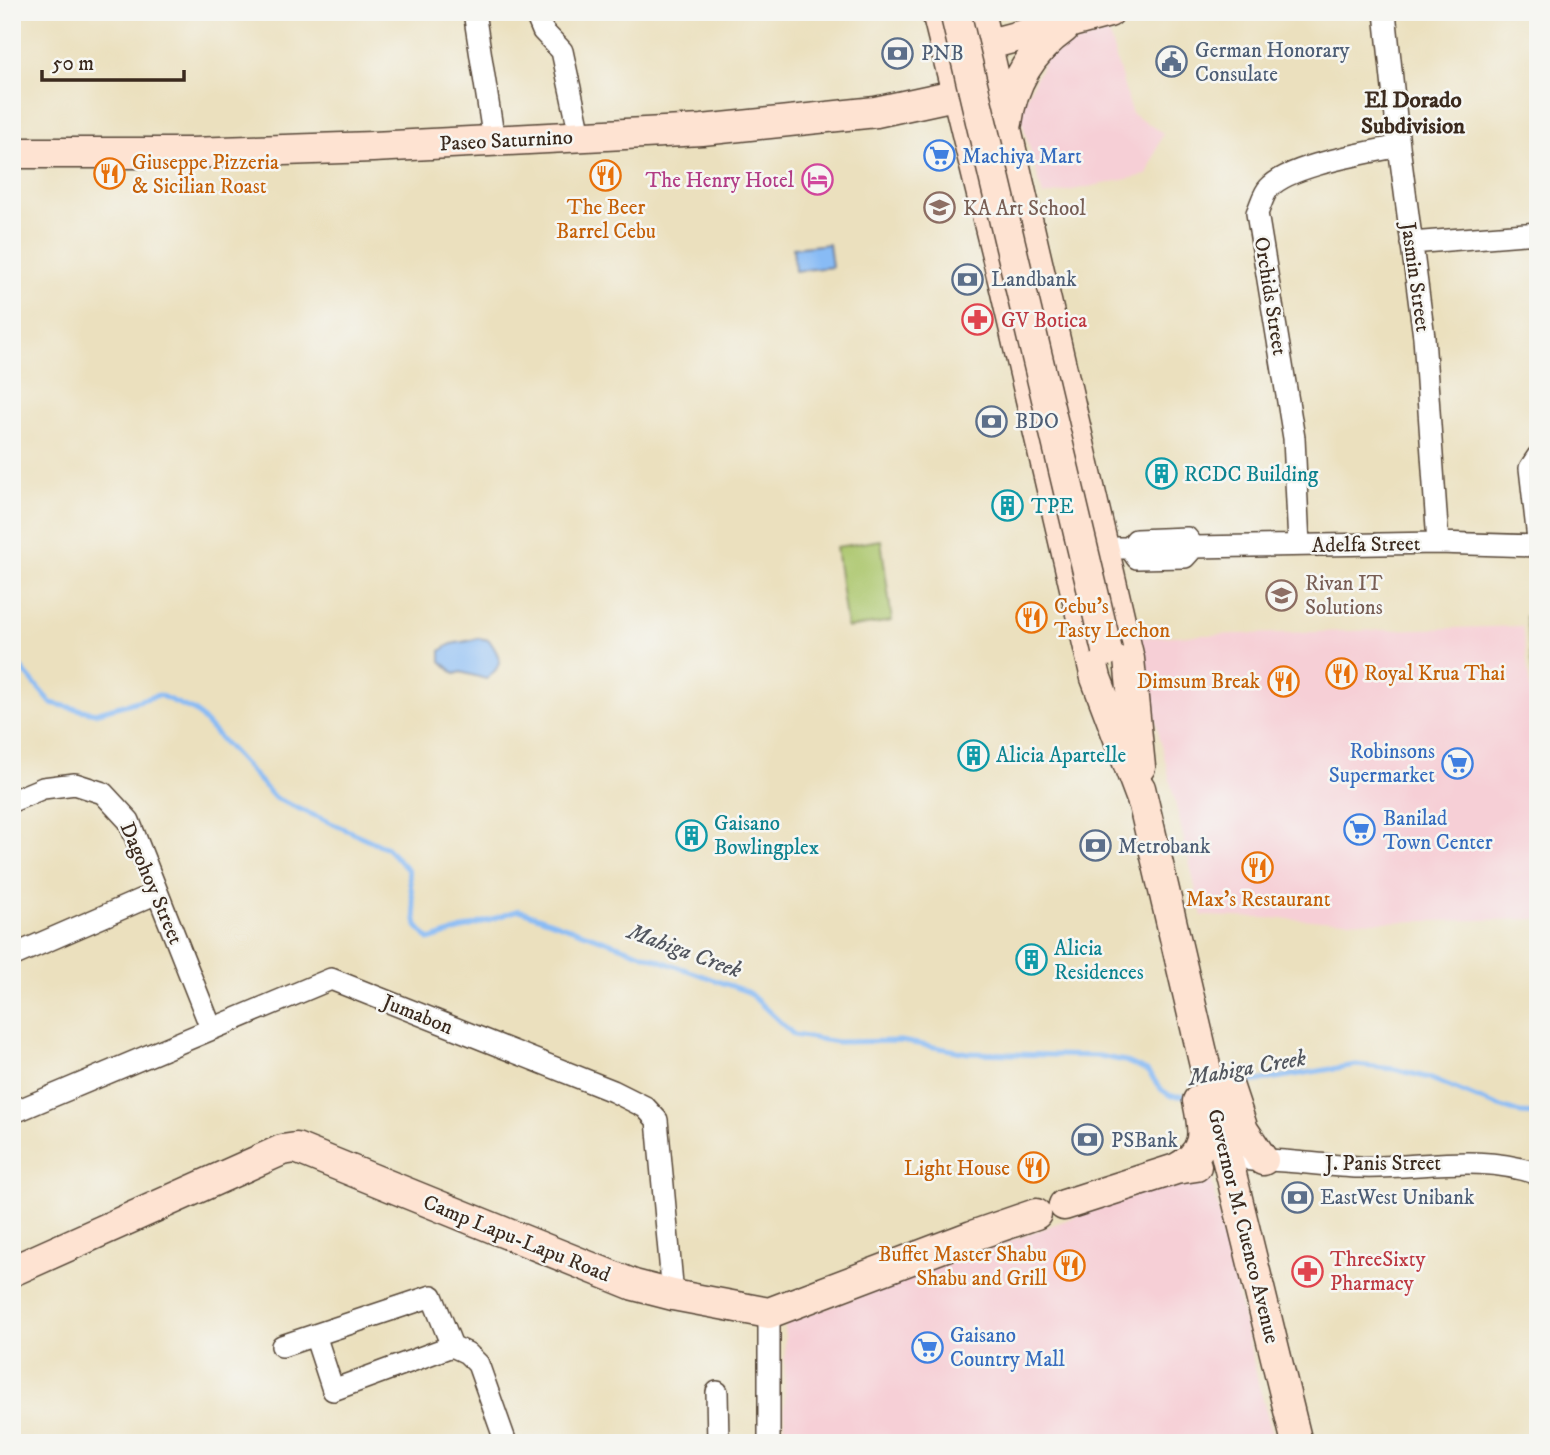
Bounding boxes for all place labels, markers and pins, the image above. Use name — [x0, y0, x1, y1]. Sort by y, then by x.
bank icon: PNB — [881, 36, 915, 70]
place label: German Honorary Consulate — [1195, 38, 1350, 88]
place label: PNB — [921, 41, 964, 67]
public building icon: German Honorary Consulate — [1155, 45, 1189, 79]
supermarket icon: Machiya Mart — [922, 139, 956, 173]
place label: Machiya Mart — [962, 144, 1082, 170]
place label: Giuseppe Pizzeria & Sicilian Roast — [132, 150, 279, 200]
restaurant icon: Giuseppe Pizzeria & Sicilian Roast — [92, 157, 126, 191]
restaurant icon: The Beer Barrel Cebu — [589, 158, 623, 192]
hotel icon: The Henry Hotel — [800, 163, 834, 197]
place label: The Henry Hotel — [645, 168, 795, 194]
school or university icon: KA Art School — [923, 191, 957, 225]
place label: The Beer Barrel Cebu — [556, 195, 656, 245]
place label: KA Art School — [963, 196, 1086, 222]
bank icon: Landbank — [951, 262, 985, 296]
place label: Landbank — [991, 267, 1077, 293]
pharmacy icon: GV Botica — [961, 303, 995, 337]
place label: GV Botica — [1001, 308, 1087, 334]
bank icon: BDO — [975, 404, 1009, 438]
place label: BDO — [1015, 409, 1059, 435]
building icon: RCDC Building — [1144, 457, 1178, 491]
place label: RCDC Building — [1184, 462, 1319, 488]
building icon: TPE — [991, 489, 1025, 523]
place label: TPE — [1031, 494, 1074, 520]
place label: Rivan IT Solutions — [1305, 571, 1383, 621]
school or university icon: Rivan IT Solutions — [1265, 578, 1299, 612]
place label: Cebu's Tasty Lechon — [1054, 594, 1170, 644]
restaurant icon: Cebu's Tasty Lechon — [1014, 601, 1048, 635]
restaurant icon: Royal Krua Thai — [1324, 656, 1358, 690]
place label: Royal Krua Thai — [1364, 661, 1505, 687]
restaurant icon: Dimsum Break — [1266, 664, 1300, 698]
place label: Dimsum Break — [1137, 669, 1261, 695]
building icon: Alicia Apartelle — [956, 738, 990, 772]
place label: Robinsons Supermarket — [1329, 739, 1435, 789]
place label: Alicia Apartelle — [996, 743, 1127, 769]
supermarket icon: Robinsons Supermarket — [1441, 746, 1475, 780]
place label: Banilad Town Center — [1383, 806, 1493, 856]
place label: Gaisano Bowlingplex — [714, 811, 819, 861]
supermarket icon: Banilad Town Center — [1343, 813, 1377, 847]
building icon: Gaisano Bowlingplex — [674, 818, 708, 852]
bank icon: Metrobank — [1078, 829, 1112, 863]
place label: Metrobank — [1118, 834, 1211, 860]
restaurant icon: Max's Restaurant — [1241, 850, 1275, 884]
place label: Max's Restaurant — [1186, 887, 1331, 913]
place label: Alicia Residences — [1054, 936, 1144, 986]
building icon: Alicia Residences — [1014, 943, 1048, 977]
bank icon: PSBank — [1071, 1123, 1105, 1157]
place label: PSBank — [1111, 1128, 1178, 1154]
restaurant icon: Light House — [1016, 1151, 1050, 1185]
place label: Light House — [904, 1156, 1010, 1182]
bank icon: EastWest Unibank — [1280, 1180, 1314, 1214]
place label: EastWest Unibank — [1320, 1185, 1475, 1211]
place label: Buffet Master Shabu Shabu and Grill — [878, 1242, 1048, 1292]
place label: ThreeSixty Pharmacy — [1330, 1247, 1427, 1297]
restaurant icon: Buffet Master Shabu Shabu and Grill — [1053, 1249, 1087, 1283]
pharmacy icon: ThreeSixty Pharmacy — [1290, 1254, 1324, 1288]
place label: Gaisano Country Mall — [950, 1323, 1066, 1373]
supermarket icon: Gaisano Country Mall — [910, 1330, 944, 1364]

